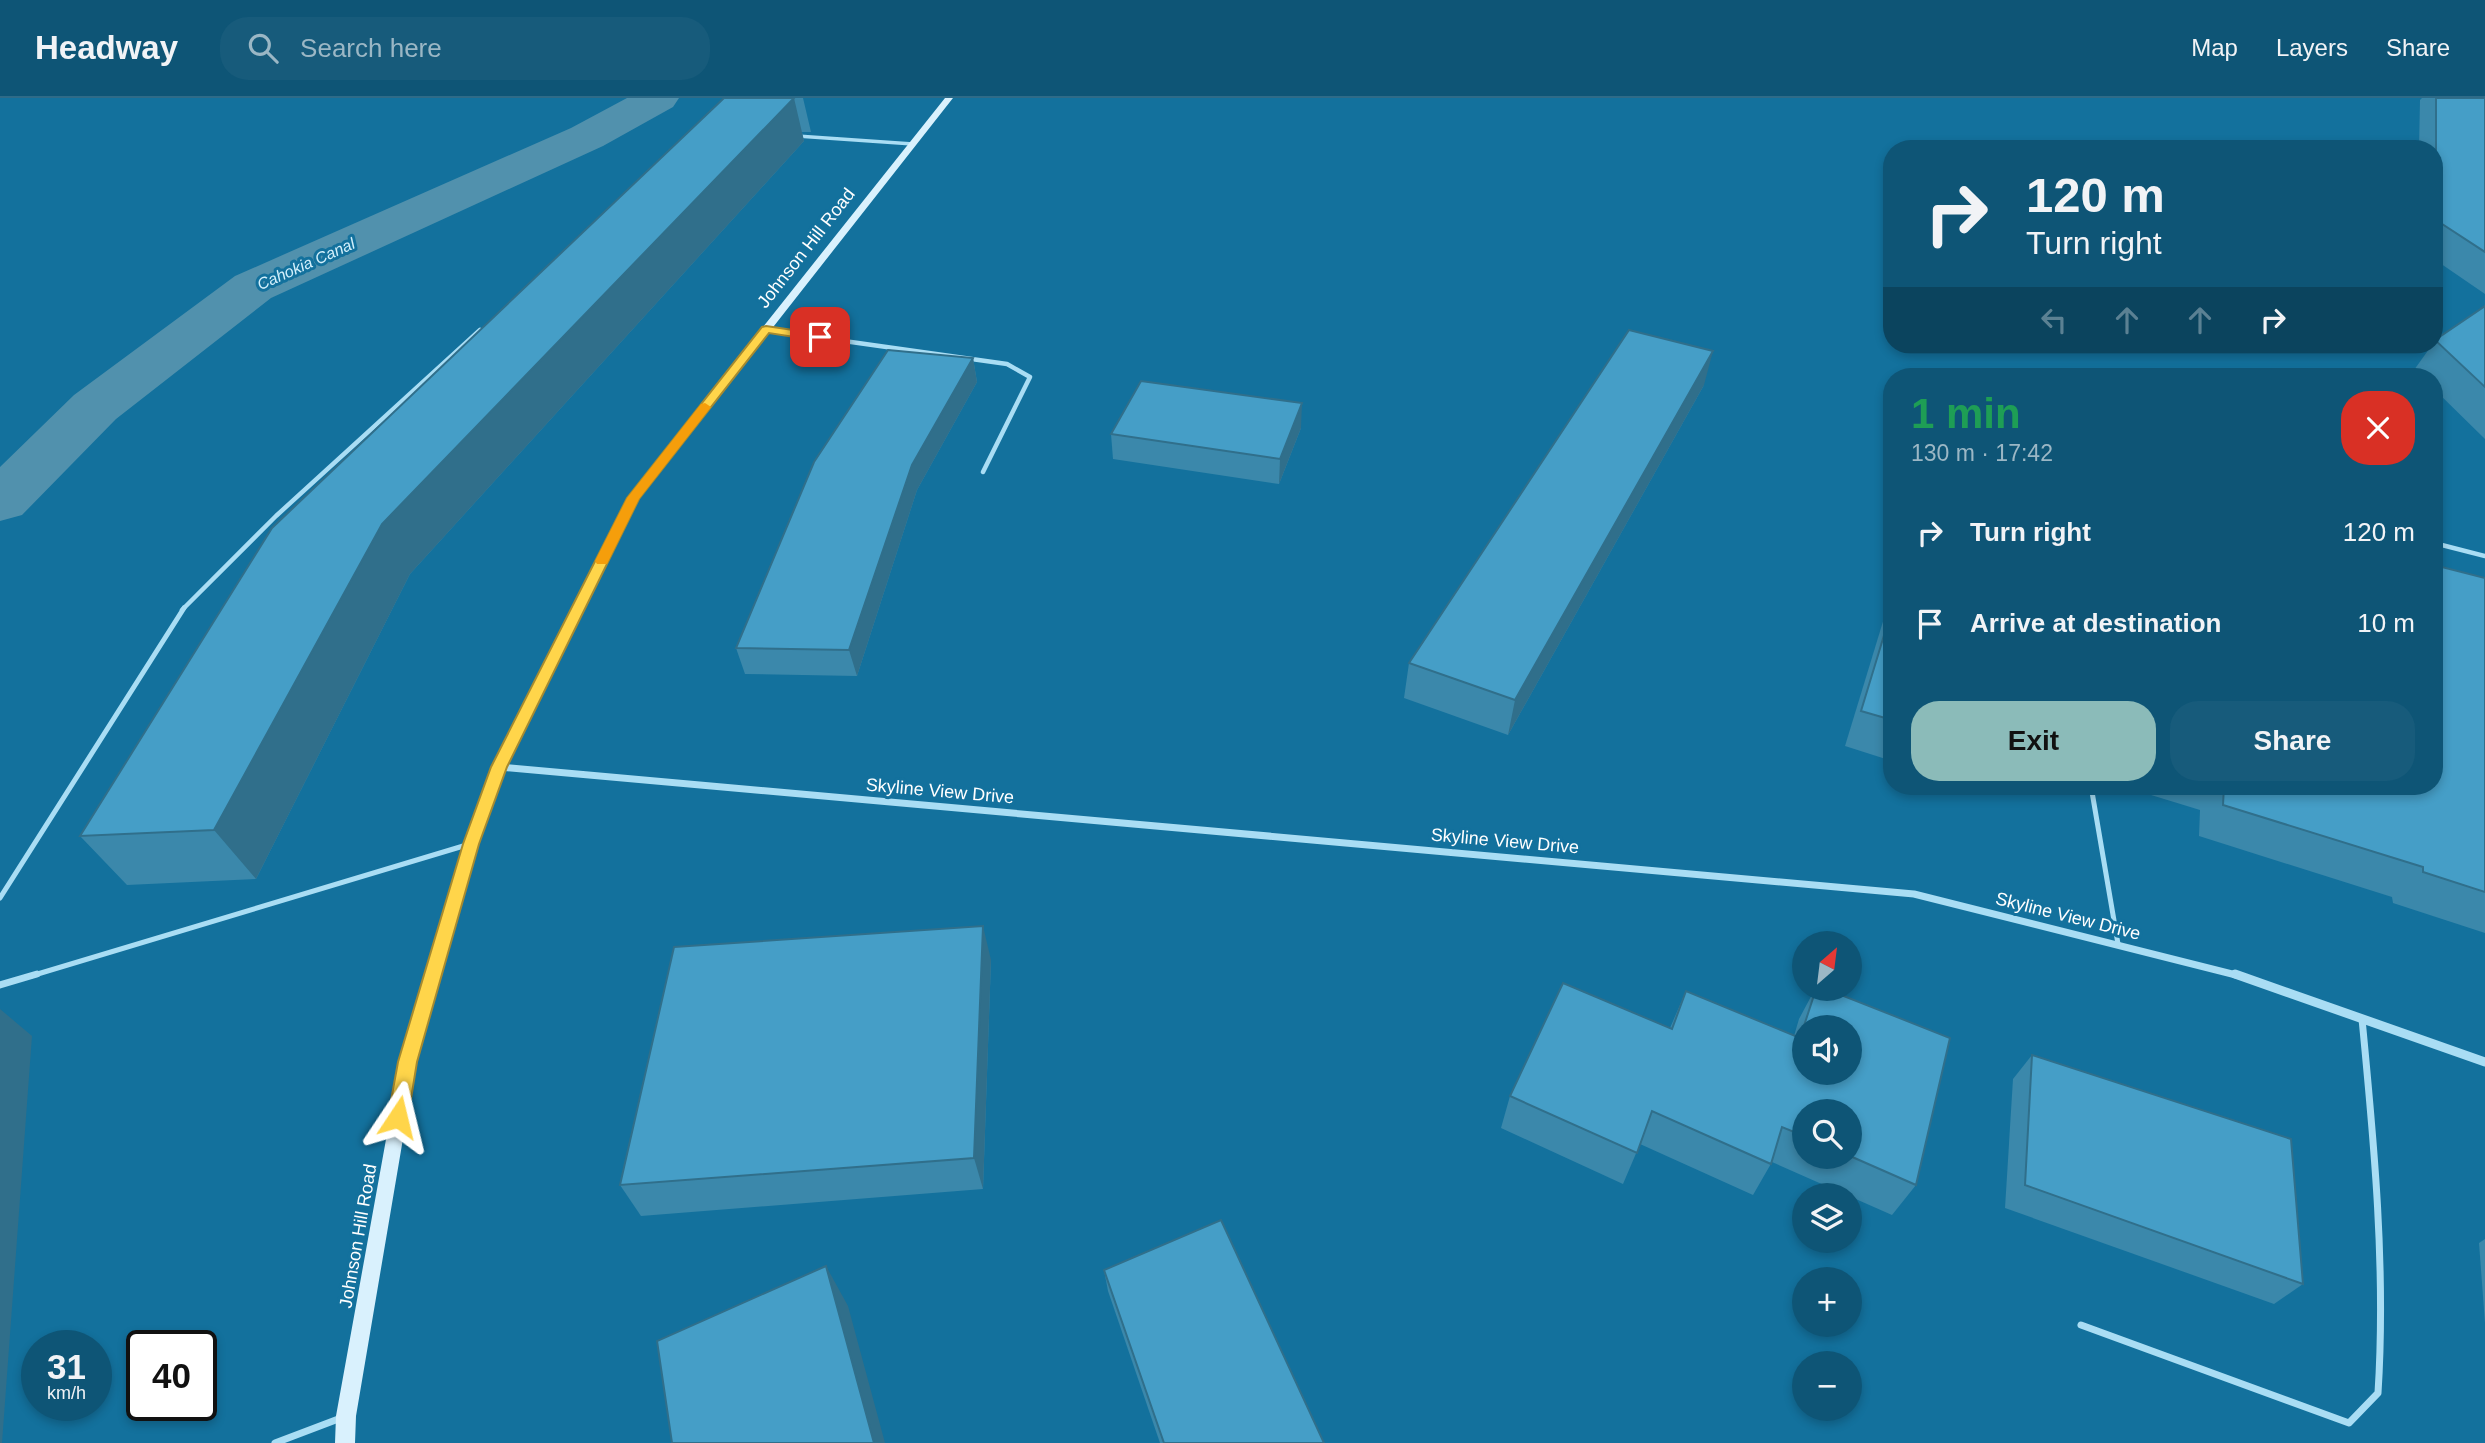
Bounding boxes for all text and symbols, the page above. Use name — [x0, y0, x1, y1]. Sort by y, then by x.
search box — [220, 17, 710, 80]
text: Headway — [35, 29, 178, 66]
icon: search — [244, 29, 282, 67]
text: Search here — [300, 33, 442, 63]
text: Map — [2191, 34, 2238, 61]
text: Layers — [2276, 34, 2348, 61]
text: Share — [2386, 34, 2450, 61]
icon: right — [1911, 168, 2002, 259]
text: 120 m — [2026, 168, 2165, 222]
street label: Johnson Hill Road — [753, 184, 859, 312]
text: Turn right — [2026, 225, 2162, 261]
water label: Cahokia Canal — [255, 235, 358, 293]
icon: left — [2035, 301, 2073, 339]
icon: ahead — [2108, 301, 2146, 339]
icon: ahead — [2181, 301, 2219, 339]
icon: right — [2254, 301, 2292, 339]
pin — [790, 307, 850, 367]
icon: arrive — [801, 318, 839, 356]
text: 1 min — [1911, 390, 2021, 437]
button: close — [2341, 391, 2415, 465]
text: 130 m · 17:42 — [1911, 440, 2053, 466]
icon: right — [1911, 514, 1949, 552]
text: Turn right — [1970, 517, 2091, 547]
text: 120 m — [2343, 517, 2415, 547]
icon: arrive — [1911, 605, 1949, 643]
text: Arrive at destination — [1970, 608, 2221, 638]
text: 10 m — [2357, 608, 2415, 638]
button: Exit — [1911, 701, 2156, 781]
button: Share — [2170, 701, 2415, 781]
street label: Skyline View Drive — [865, 775, 1015, 807]
street label: Skyline View Drive — [1430, 825, 1580, 857]
street label: Skyline View Drive — [1993, 888, 2143, 944]
north arrow — [1792, 931, 1862, 1001]
map controls — [1792, 931, 1862, 1421]
button: sound — [1792, 1015, 1862, 1085]
position arrow — [361, 1080, 435, 1154]
button: search — [1792, 1099, 1862, 1169]
street label: Johnson Hill Road — [335, 1162, 381, 1310]
button: layers — [1792, 1183, 1862, 1253]
button: + — [1792, 1267, 1862, 1337]
speed limit sign: 40 — [126, 1330, 217, 1421]
text: 31 — [47, 1347, 86, 1386]
button: − — [1792, 1351, 1862, 1421]
text: km/h — [47, 1383, 86, 1403]

